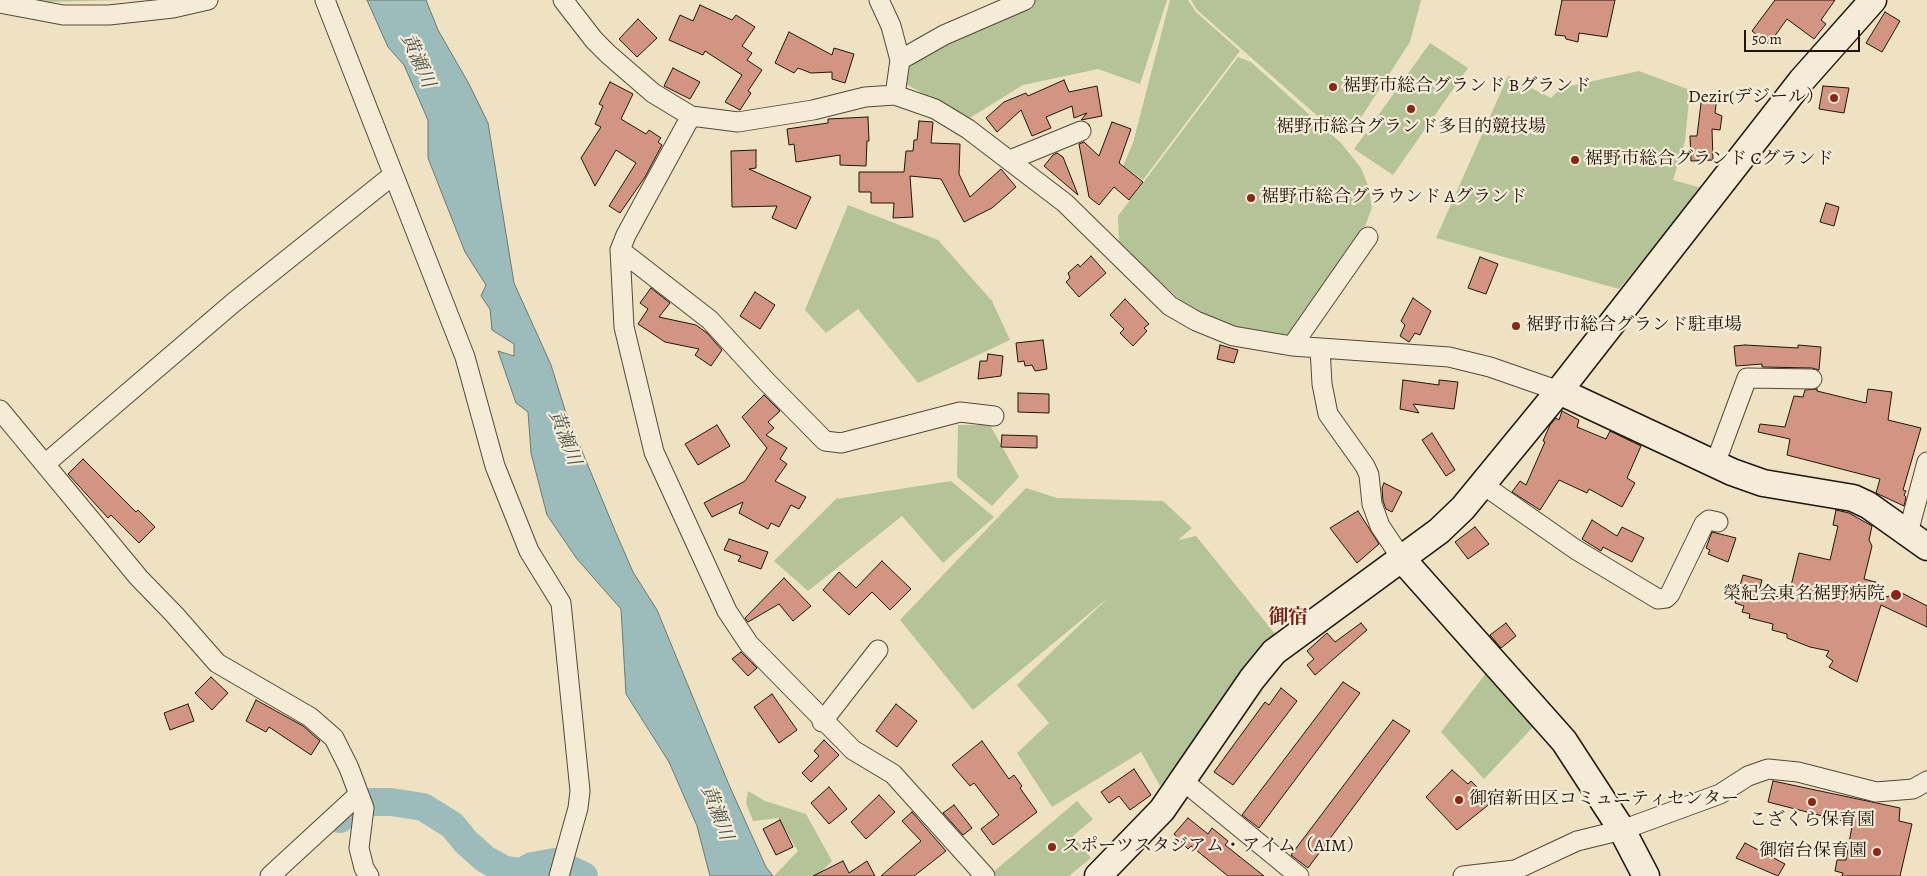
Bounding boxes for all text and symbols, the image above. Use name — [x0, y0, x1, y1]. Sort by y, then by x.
scale bar — [1747, 20, 1863, 52]
text: 50 m — [1752, 29, 1782, 49]
water label: 黄瀬川 — [395, 30, 439, 92]
place label: 裾野市総合グランド Bグランド — [1343, 76, 1591, 98]
marker: 裾野市総合グランド Bグランド — [1327, 81, 1339, 93]
place label: Dezir(デジール） — [1688, 87, 1824, 109]
marker: Dezir(デジール） — [1828, 92, 1840, 104]
marker: 裾野市総合グランド多目的競技場 — [1405, 103, 1417, 115]
place label: 裾野市総合グランド多目的競技場 — [1276, 117, 1546, 139]
place label: 裾野市総合グランド Cグランド — [1585, 149, 1834, 171]
marker: 裾野市総合グランド Cグランド — [1569, 154, 1581, 166]
place label: 裾野市総合グラウンド Aグランド — [1261, 187, 1527, 209]
marker: 裾野市総合グラウンド Aグランド — [1245, 192, 1257, 204]
place label: 裾野市総合グランド駐車場 — [1526, 315, 1742, 337]
marker: 裾野市総合グランド駐車場 — [1510, 320, 1522, 332]
water label: 黄瀬川 — [543, 407, 585, 469]
place label: 榮紀会東名裾野病院 — [1723, 584, 1885, 606]
marker: 榮紀会東名裾野病院 — [1889, 588, 1903, 602]
district label: 御宿 — [1268, 606, 1308, 630]
water label: 黄瀬川 — [695, 782, 737, 844]
place label: 御宿新田区コミュニティセンター — [1469, 789, 1739, 811]
marker: 御宿新田区コミュニティセンター — [1453, 794, 1465, 806]
marker: こざくら保育園 — [1806, 796, 1818, 808]
place label: こざくら保育園 — [1749, 810, 1875, 832]
place label: スポーツスタジアム・アイム（AIM） — [1062, 836, 1364, 858]
marker: スポーツスタジアム・アイム（AIM） — [1046, 841, 1058, 853]
place label: 御宿台保育園 — [1759, 841, 1867, 863]
marker: 御宿台保育園 — [1871, 846, 1883, 858]

